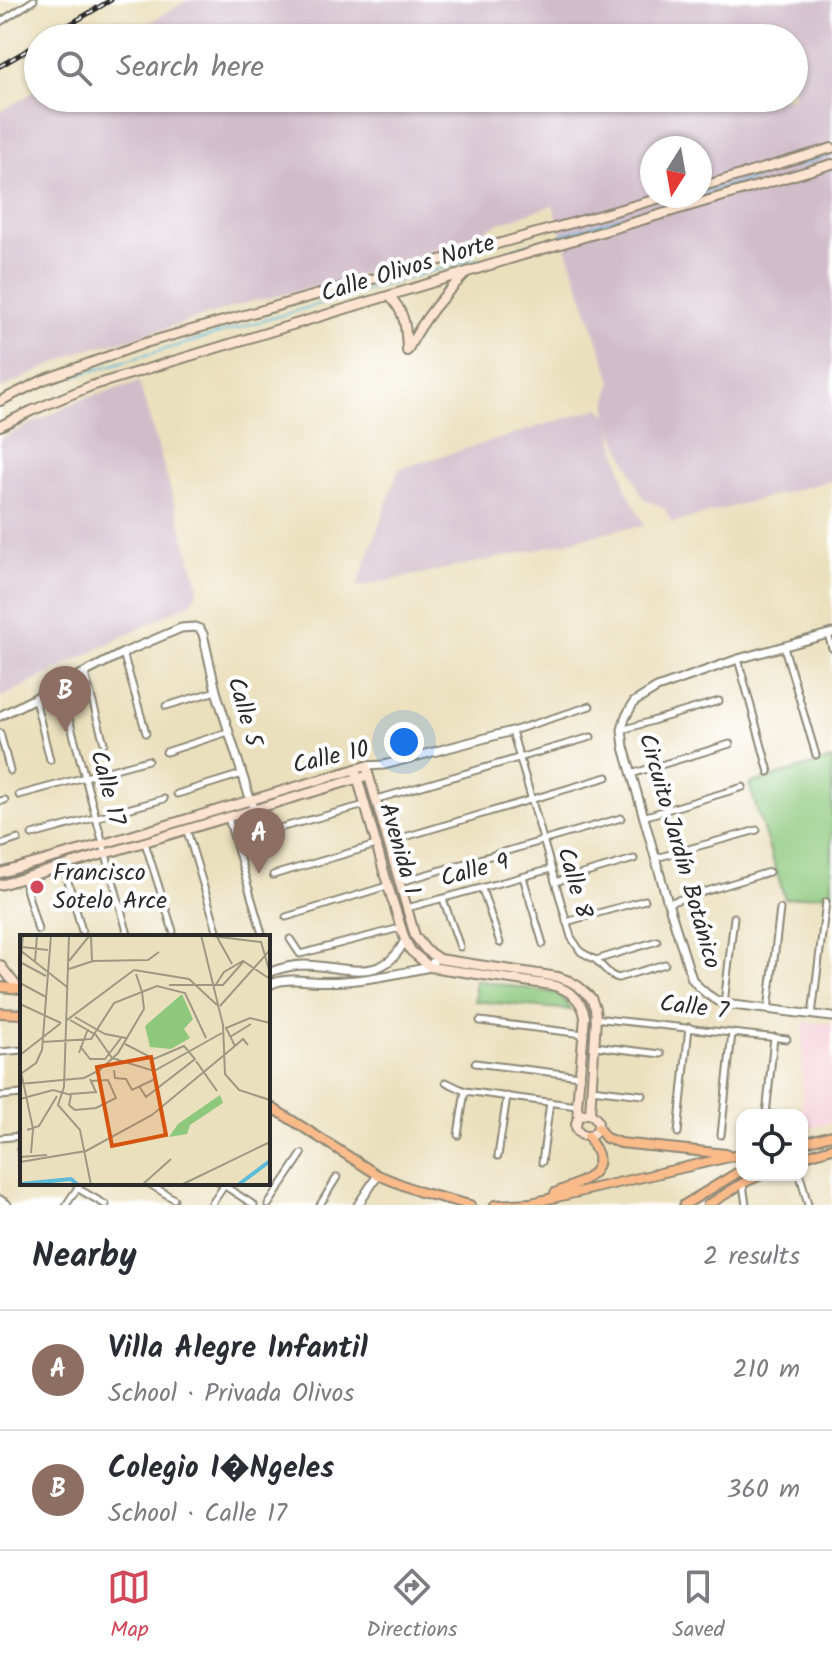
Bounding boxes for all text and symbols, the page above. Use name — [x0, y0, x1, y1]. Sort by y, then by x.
search box — [24, 24, 808, 112]
text: Search here — [116, 44, 264, 92]
icon: search — [52, 46, 96, 90]
north arrow — [640, 136, 712, 208]
street label: Calle Olivos Norte — [316, 224, 500, 314]
pin: B — [39, 666, 91, 732]
street label: Calle 5 — [216, 673, 273, 753]
your location — [384, 722, 424, 762]
street label: Circuito Jardín Botánico — [627, 729, 731, 973]
street label: Calle 10 — [289, 730, 373, 786]
street label: Calle 17 — [78, 746, 136, 831]
street label: Avenida 1 — [367, 798, 431, 900]
pin: A — [233, 808, 285, 874]
street label: Calle 9 — [436, 843, 514, 899]
street label: Calle 8 — [545, 843, 603, 924]
place label: Francisco Sotelo Arce — [53, 854, 167, 921]
marker: Francisco Sotelo Arce — [28, 878, 46, 896]
inset map — [20, 935, 270, 1185]
street label: Calle 7 — [657, 984, 731, 1032]
map controls — [736, 1109, 808, 1181]
button: locate — [736, 1109, 808, 1181]
text: Nearby — [32, 1230, 137, 1284]
text: 2 results — [703, 1236, 800, 1278]
text: Villa Alegre Infantil — [108, 1325, 368, 1373]
text: A — [50, 1349, 66, 1391]
text: 210 m — [733, 1349, 800, 1391]
text: School · Privada Olivos — [108, 1373, 354, 1415]
text: Colegio I�Ngeles — [108, 1445, 334, 1493]
text: B — [50, 1469, 66, 1511]
text: 360 m — [727, 1469, 800, 1511]
text: School · Calle 17 — [108, 1493, 287, 1535]
tab: Map — [107, 1565, 151, 1648]
tab: Directions — [366, 1565, 458, 1648]
tab: Saved — [672, 1565, 725, 1648]

